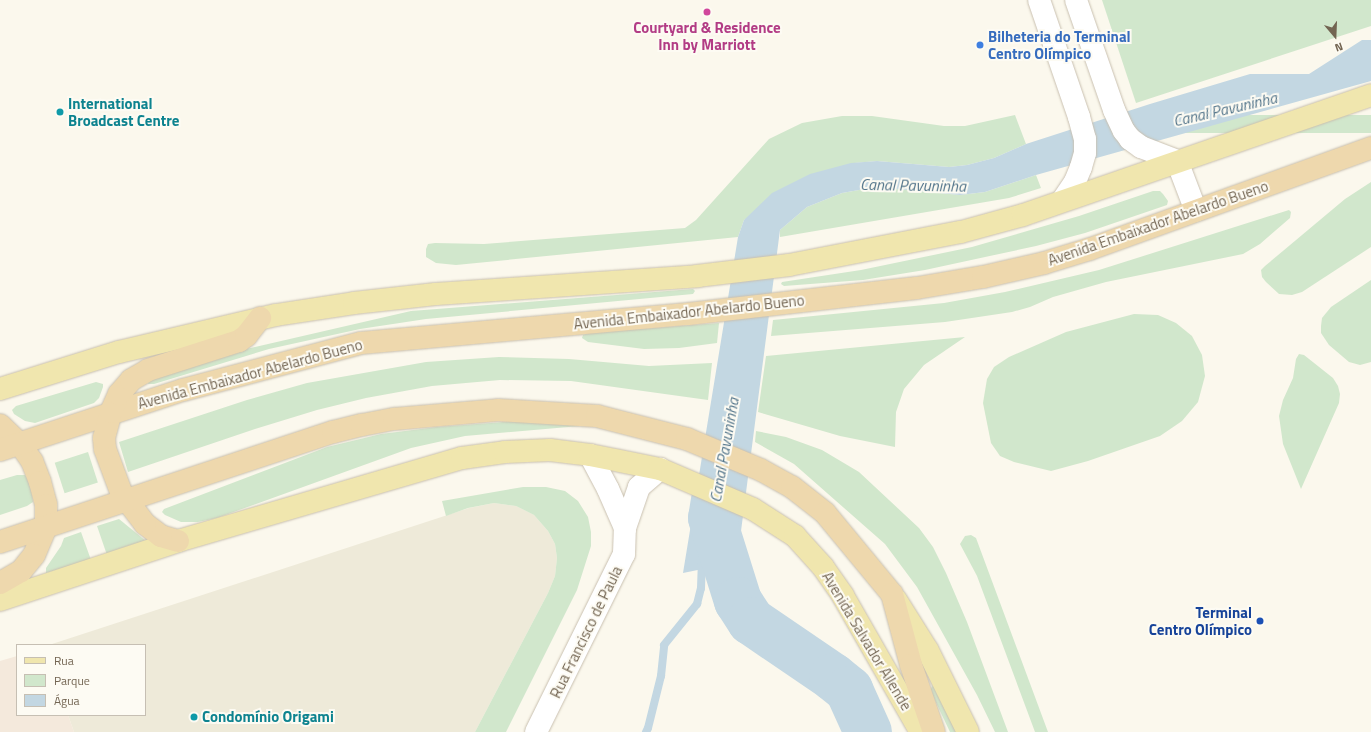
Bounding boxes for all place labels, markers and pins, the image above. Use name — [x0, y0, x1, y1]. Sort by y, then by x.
marker: Courtyard & Residence Inn by Marriott — [702, 7, 712, 17]
place label: Courtyard & Residence Inn by Marriott — [633, 18, 781, 53]
place label: Bilheteria do Terminal Centro Olímpico — [988, 27, 1131, 62]
marker: Bilheteria do Terminal Centro Olímpico — [975, 40, 985, 50]
place label: International Broadcast Centre — [68, 94, 179, 129]
marker: International Broadcast Centre — [55, 107, 65, 117]
place label: Terminal Centro Olímpico — [1149, 603, 1252, 638]
marker: Terminal Centro Olímpico — [1255, 616, 1265, 626]
place label: Condomínio Origami — [202, 708, 334, 726]
marker: Condomínio Origami — [189, 712, 199, 722]

